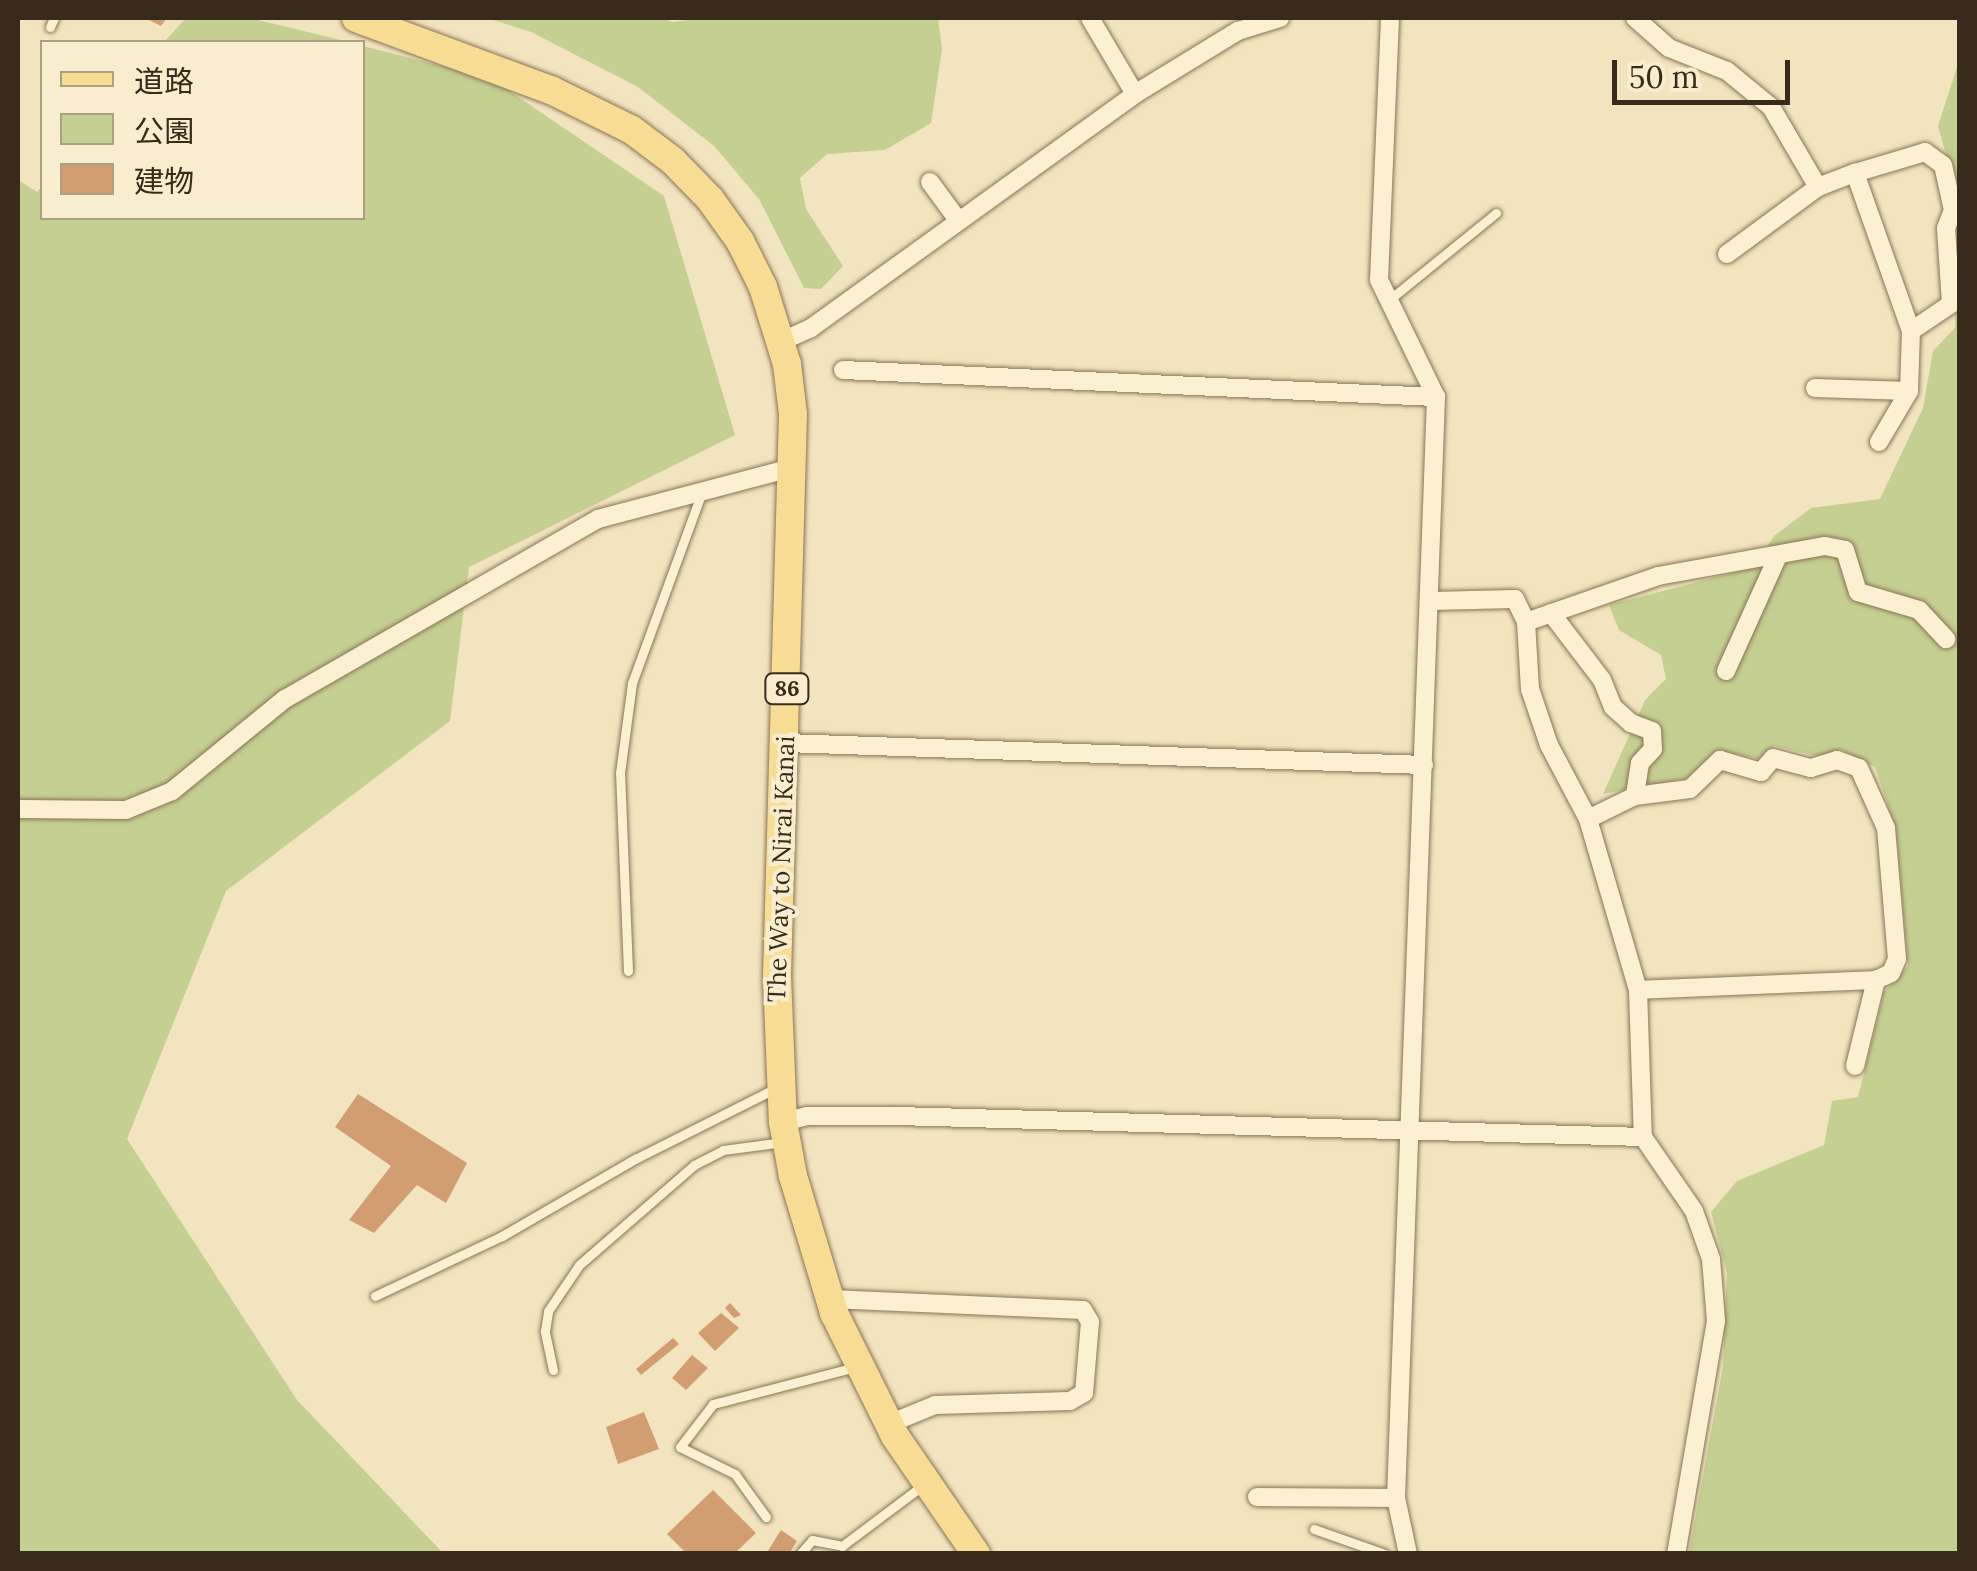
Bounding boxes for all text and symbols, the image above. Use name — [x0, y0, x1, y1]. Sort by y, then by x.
legend — [40, 40, 365, 220]
scale bar — [1617, 40, 1794, 102]
text: 50 m — [1629, 58, 1699, 96]
text: 道路 — [134, 62, 194, 100]
text: 公園 — [134, 112, 194, 150]
text: 建物 — [134, 162, 194, 200]
road number: 86 — [762, 672, 812, 706]
street label: The Way to Nirai Kanai — [761, 735, 801, 1003]

